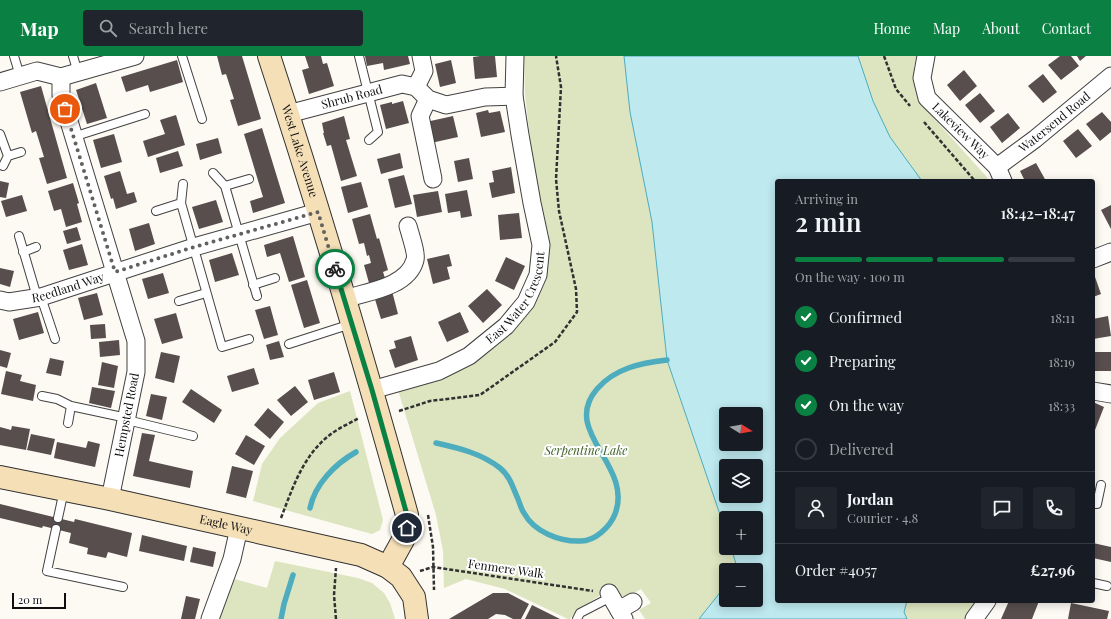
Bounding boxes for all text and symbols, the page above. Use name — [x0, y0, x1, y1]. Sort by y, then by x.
search box — [83, 10, 363, 46]
text: Map — [20, 15, 59, 41]
icon: search — [97, 17, 119, 39]
text: Search here — [129, 18, 208, 38]
text: Home — [873, 19, 911, 38]
text: Map — [933, 19, 960, 38]
text: About — [982, 19, 1020, 38]
text: Contact — [1042, 19, 1091, 38]
street label: Shrub Road — [319, 80, 384, 112]
street label: Watersend Road — [1014, 88, 1093, 156]
pin — [48, 92, 82, 126]
icon: bag — [54, 98, 76, 120]
street label: Lakeview Way — [929, 98, 993, 162]
street label: West Lake Avenue — [278, 102, 323, 199]
text: Arriving in — [795, 190, 858, 207]
text: 18:42–18:47 — [1000, 203, 1075, 223]
text: 2 min — [795, 204, 861, 239]
courier — [315, 249, 355, 289]
street label: East Water Crescent — [482, 250, 547, 346]
icon: bike — [324, 258, 346, 280]
street label: Reedland Way — [30, 268, 106, 305]
text: On the way · 100 m — [795, 268, 905, 285]
icon: check — [795, 306, 817, 328]
text: Confirmed — [829, 307, 902, 327]
text: 18:11 — [1050, 309, 1075, 326]
icon: check — [795, 350, 817, 372]
text: Preparing — [829, 351, 896, 371]
text: 18:19 — [1049, 353, 1075, 370]
street label: Hempsted Road — [110, 371, 142, 458]
icon: check — [795, 394, 817, 416]
text: On the way — [829, 395, 904, 415]
text: 18:33 — [1048, 397, 1075, 414]
north arrow — [719, 407, 763, 451]
map controls — [719, 407, 763, 607]
text: Delivered — [829, 439, 894, 459]
park label: Serpentine Lake — [543, 442, 628, 458]
button: layers — [719, 459, 763, 503]
button: person — [795, 487, 837, 529]
button: chat — [981, 487, 1023, 529]
button: phone — [1033, 487, 1075, 529]
text: Jordan — [847, 489, 893, 509]
text: Courier · 4.8 — [847, 509, 918, 526]
street label: Eagle Way — [198, 510, 254, 538]
pin — [390, 511, 424, 545]
button: + — [719, 511, 763, 555]
icon: home — [396, 517, 418, 539]
street label: Fenmere Walk — [467, 555, 546, 581]
text: Order #4057 — [795, 560, 877, 580]
text: £27.96 — [1030, 560, 1075, 580]
button: − — [719, 563, 763, 607]
scale bar — [12, 591, 66, 610]
text: 20 m — [18, 592, 42, 607]

